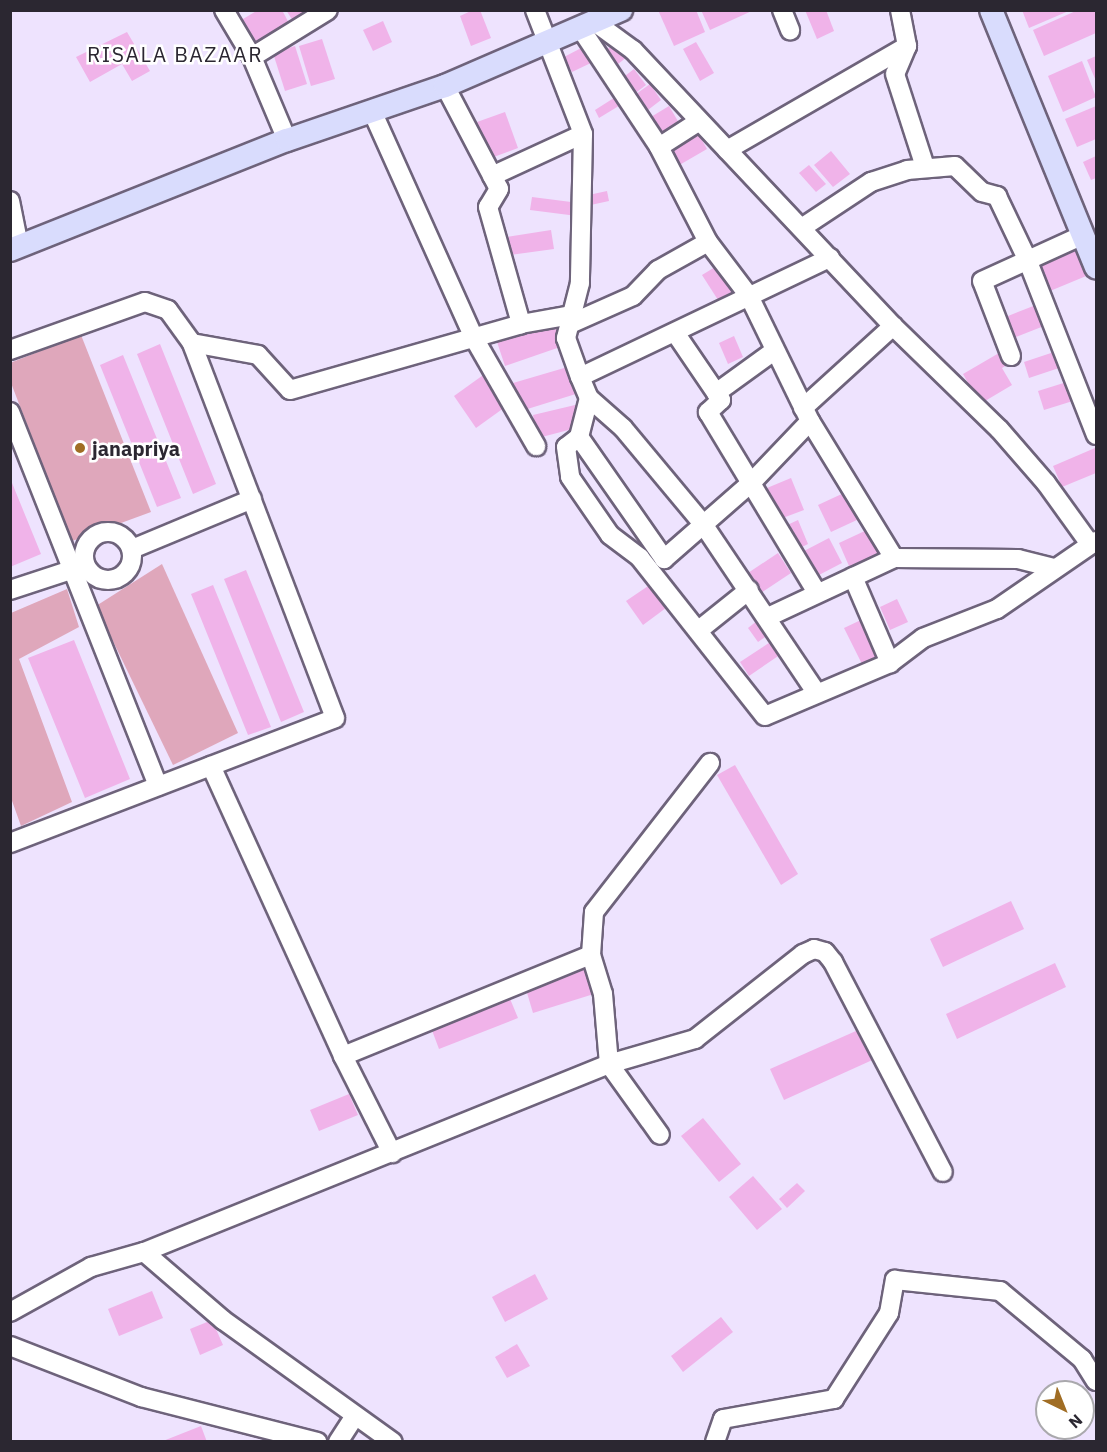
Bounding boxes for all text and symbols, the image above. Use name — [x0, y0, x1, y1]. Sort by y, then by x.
district label: RISALA BAZAAR — [87, 41, 263, 67]
place label: janapriya — [92, 436, 180, 460]
marker: janapriya — [73, 441, 87, 455]
north arrow — [1035, 1380, 1095, 1440]
text: N — [1065, 1410, 1087, 1433]

